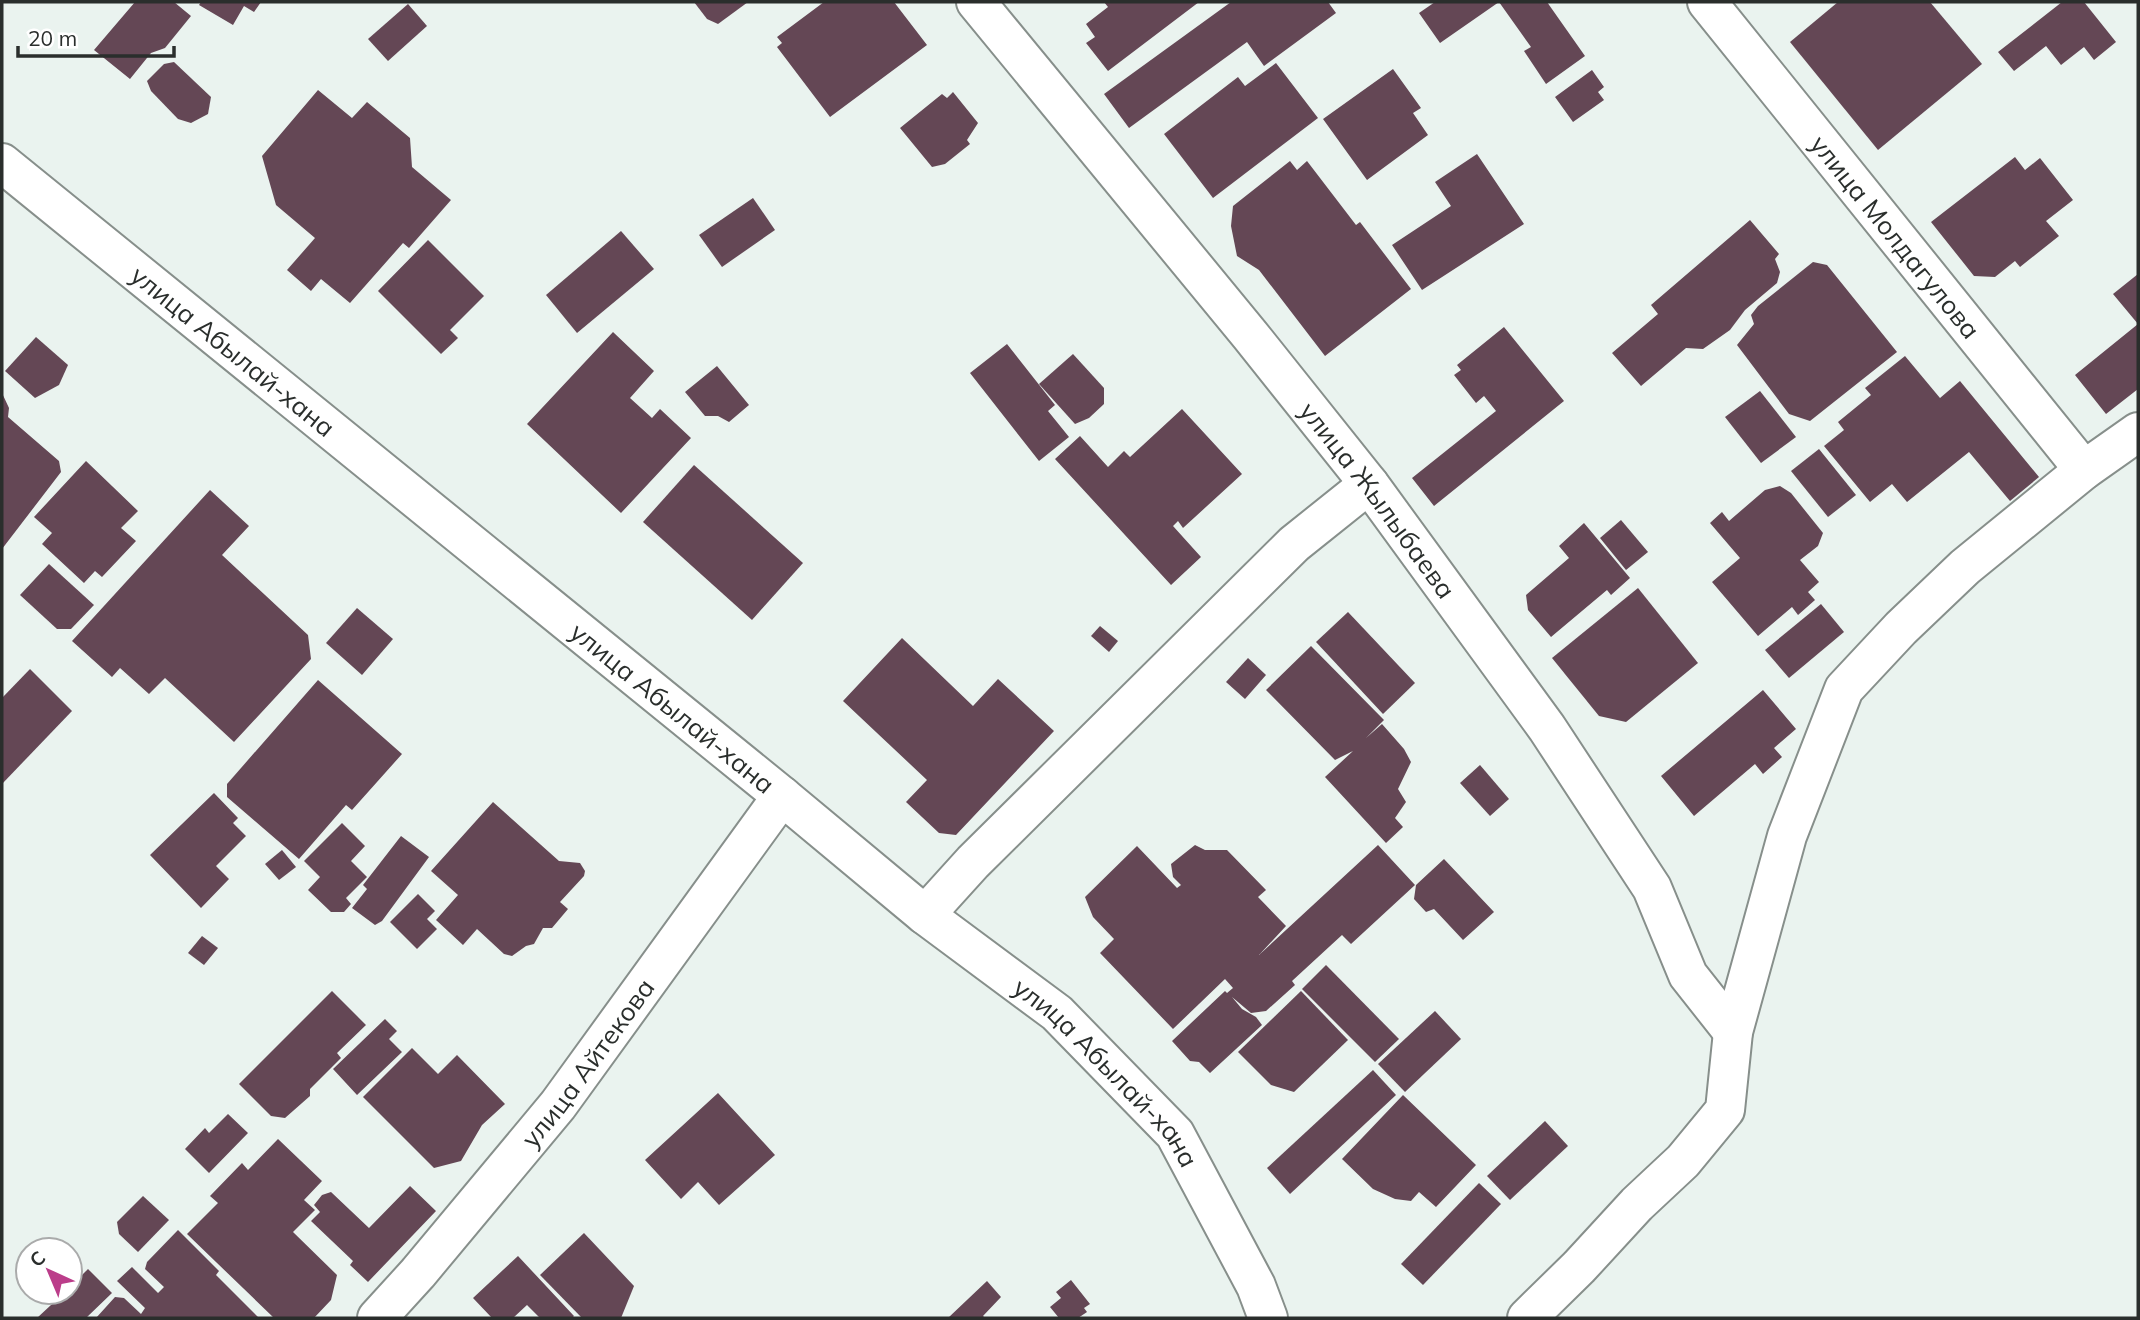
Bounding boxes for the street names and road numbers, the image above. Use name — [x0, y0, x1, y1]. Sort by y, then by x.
street label: улица Молдагулова — [1804, 128, 1988, 345]
street label: улица Абылай-хана — [124, 258, 342, 444]
street label: улица Жылыбаева — [1293, 395, 1463, 605]
street label: улица Абылай-хана — [564, 615, 782, 800]
street label: улица Абылай-хана — [1007, 970, 1206, 1173]
street label: улица Айтекова — [513, 972, 661, 1154]

